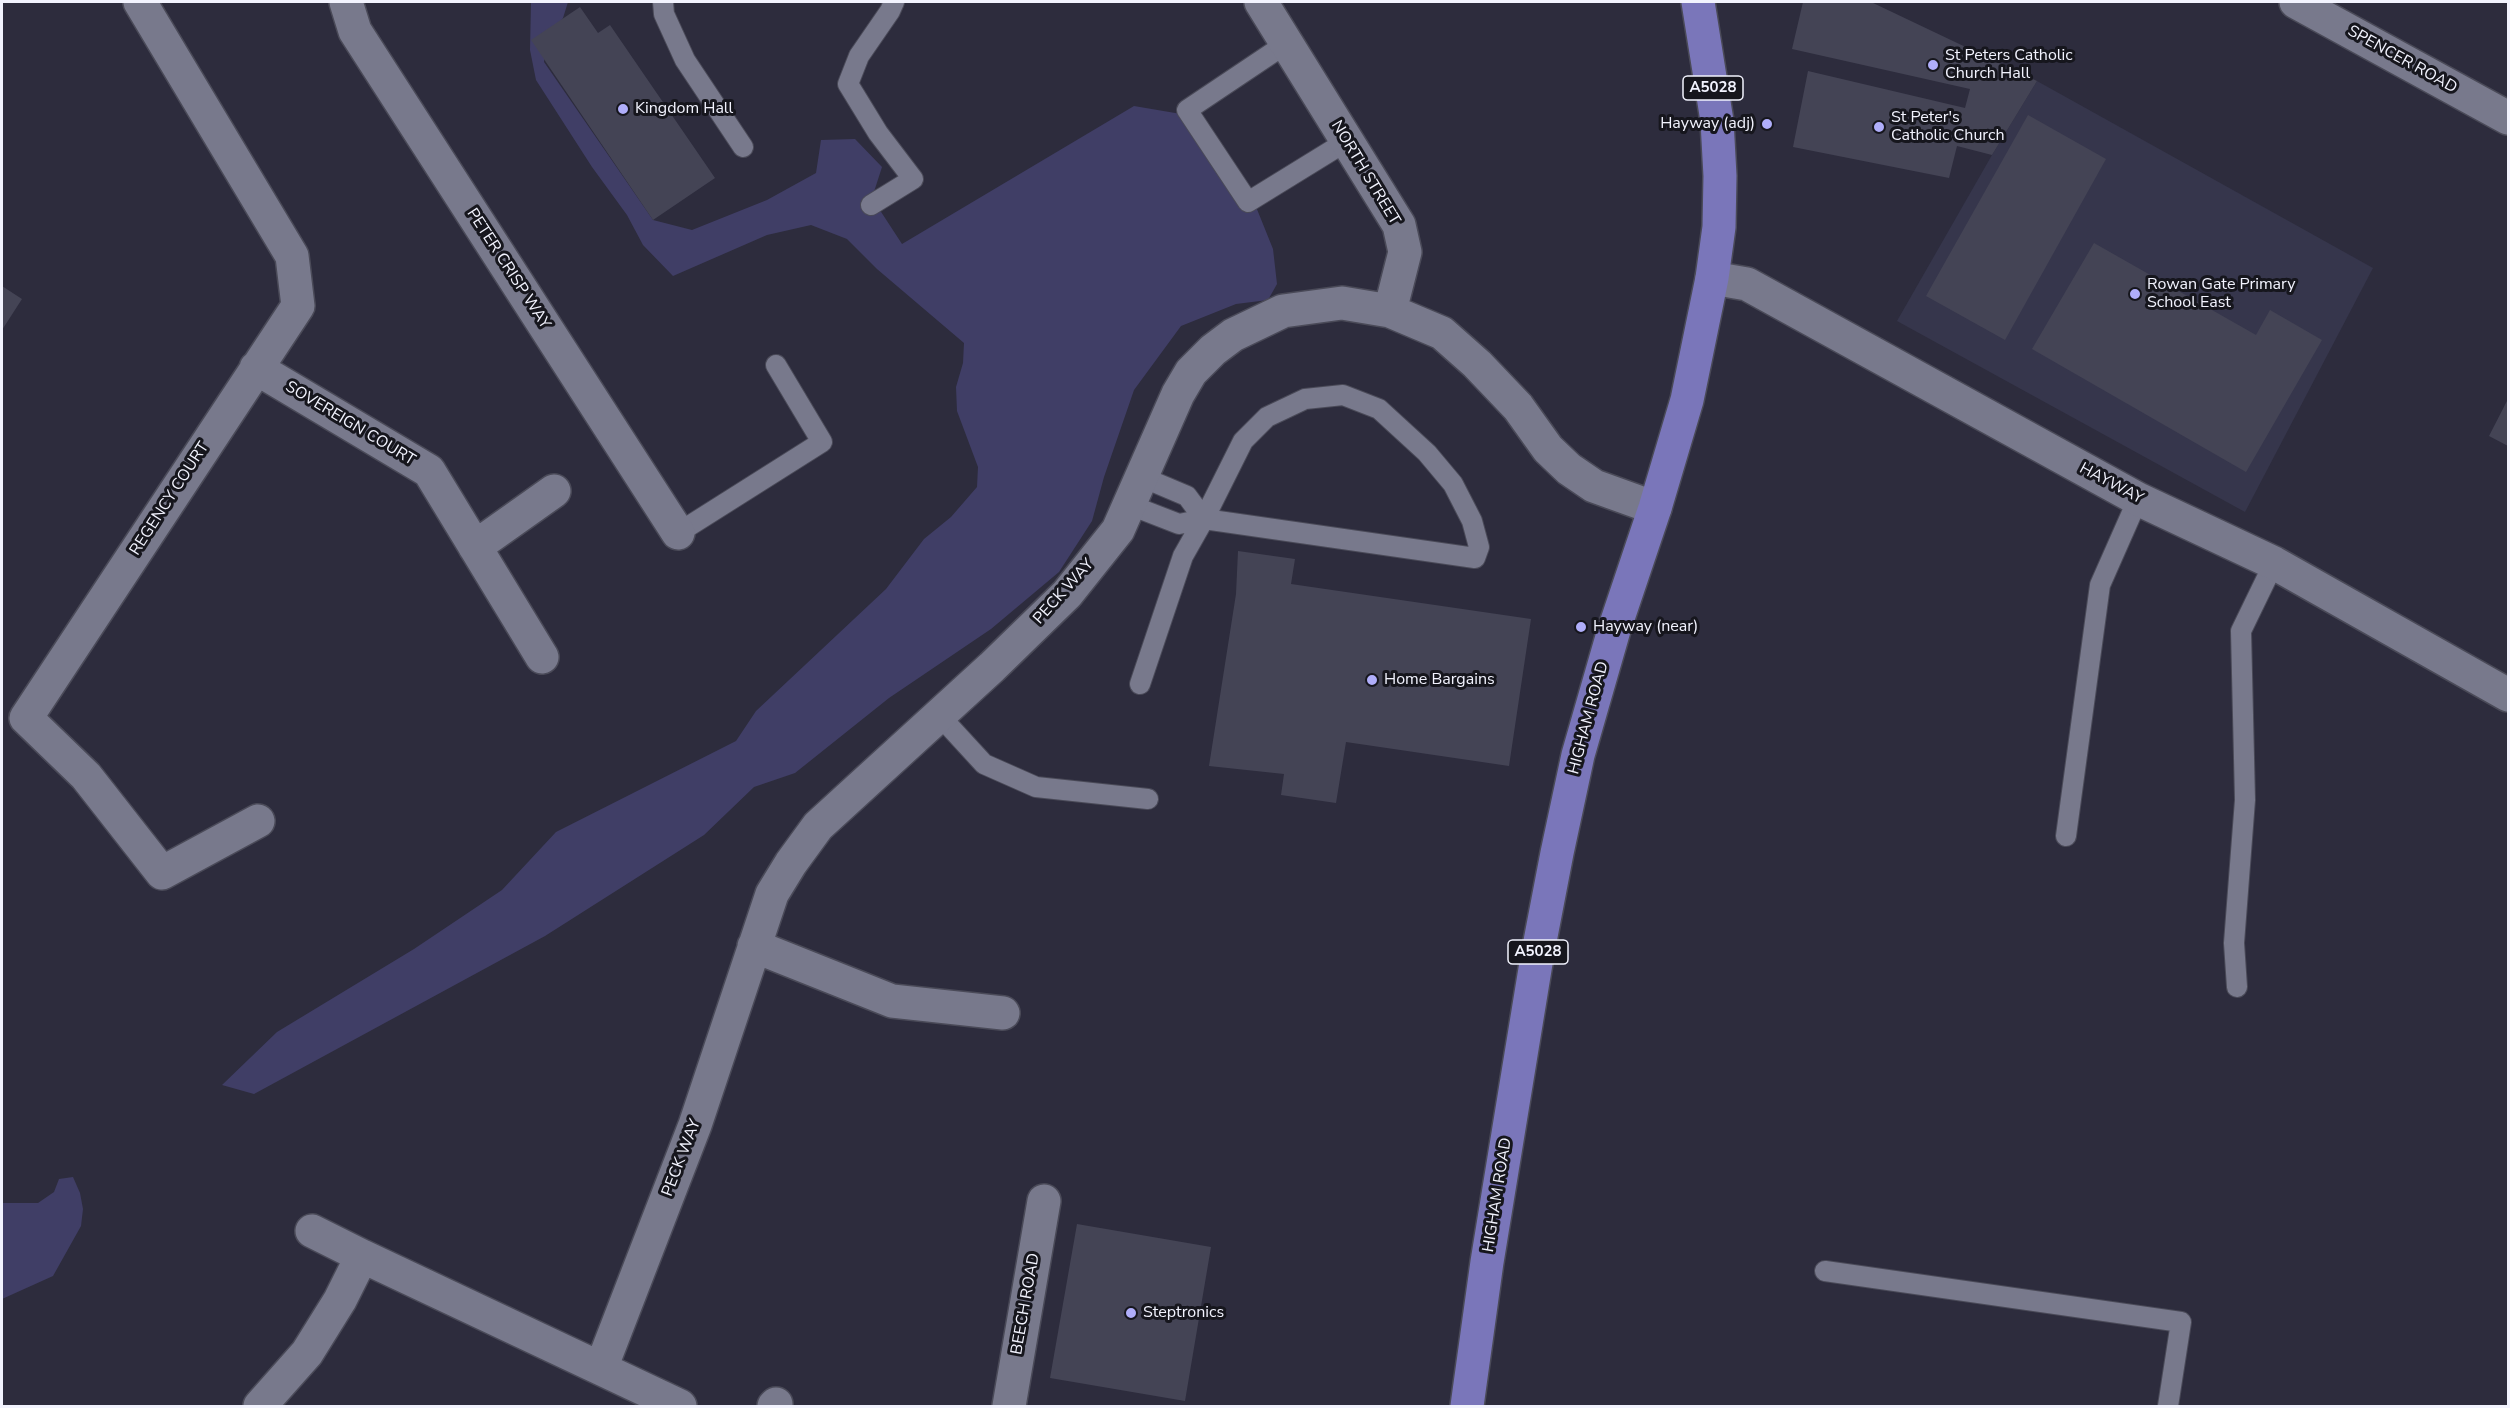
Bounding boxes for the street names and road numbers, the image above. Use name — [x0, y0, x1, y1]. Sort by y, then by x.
street label: SPENCER ROAD — [2344, 22, 2460, 98]
road number: A5028 — [1683, 76, 1743, 100]
street label: NORTH STREET — [1326, 117, 1404, 229]
street label: PETER CRISP WAY — [462, 205, 554, 333]
street label: SOVEREIGN COURT — [282, 378, 418, 470]
street label: REGENCY COURT — [126, 439, 214, 559]
street label: HAYWAY — [2076, 459, 2146, 509]
street label: PECK WAY — [1030, 555, 1098, 629]
street label: HIGHAM ROAD — [1565, 660, 1613, 776]
road number: A5028 — [1508, 940, 1568, 964]
street label: PECK WAY — [658, 1117, 706, 1199]
street label: HIGHAM ROAD — [1479, 1136, 1517, 1254]
street label: BEECH ROAD — [1008, 1252, 1044, 1356]

